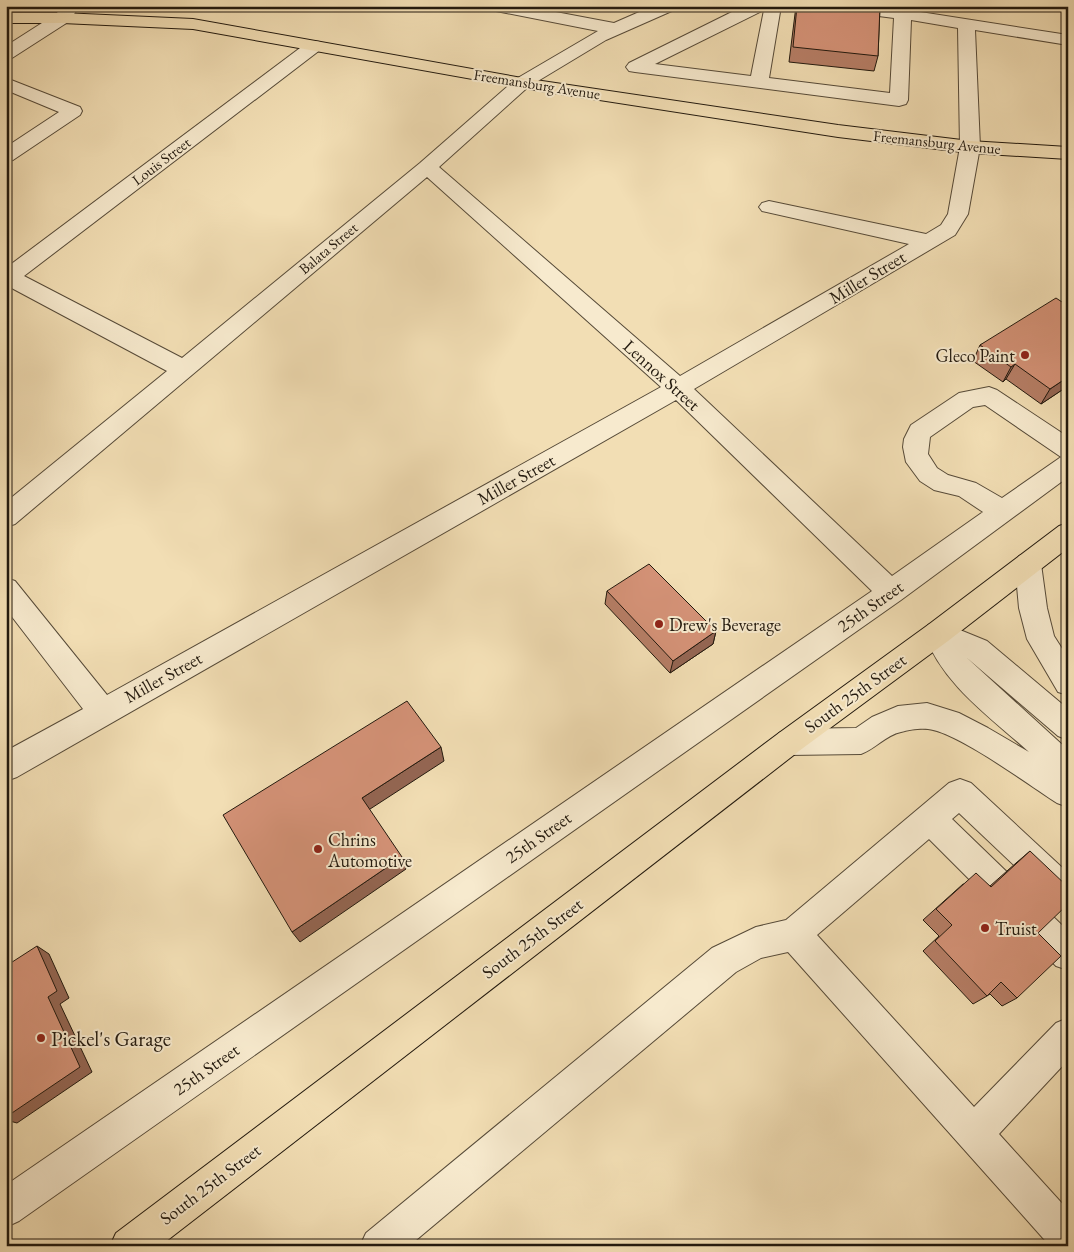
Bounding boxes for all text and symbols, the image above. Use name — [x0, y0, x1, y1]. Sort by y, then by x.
street label: Freemansburg Avenue — [472, 65, 602, 103]
street label: Freemansburg Avenue — [872, 126, 1002, 158]
street label: Louis Street — [128, 133, 194, 189]
street label: Balata Street — [295, 218, 362, 278]
street label: Miller Street — [824, 245, 910, 309]
street label: Lennox Street — [619, 334, 706, 416]
place label: Gleco Paint — [935, 344, 1015, 367]
marker: Gleco Paint — [1019, 349, 1031, 361]
street label: Miller Street — [473, 448, 559, 510]
street label: 25th Street — [833, 575, 908, 637]
place label: Drew's Beverage — [669, 613, 781, 636]
marker: Drew's Beverage — [653, 618, 665, 630]
street label: Miller Street — [120, 646, 206, 708]
street label: South 25th Street — [799, 648, 911, 738]
street label: 25th Street — [501, 806, 576, 868]
place label: Chrins Automotive — [327, 828, 412, 872]
marker: Chrins Automotive — [312, 843, 324, 855]
street label: South 25th Street — [477, 892, 587, 983]
place label: Truist — [995, 917, 1037, 940]
marker: Truist — [979, 922, 991, 934]
place label: Pickel's Garage — [51, 1025, 171, 1052]
marker: Pickel's Garage — [35, 1032, 47, 1044]
street label: 25th Street — [169, 1038, 244, 1100]
street label: South 25th Street — [155, 1138, 265, 1229]

